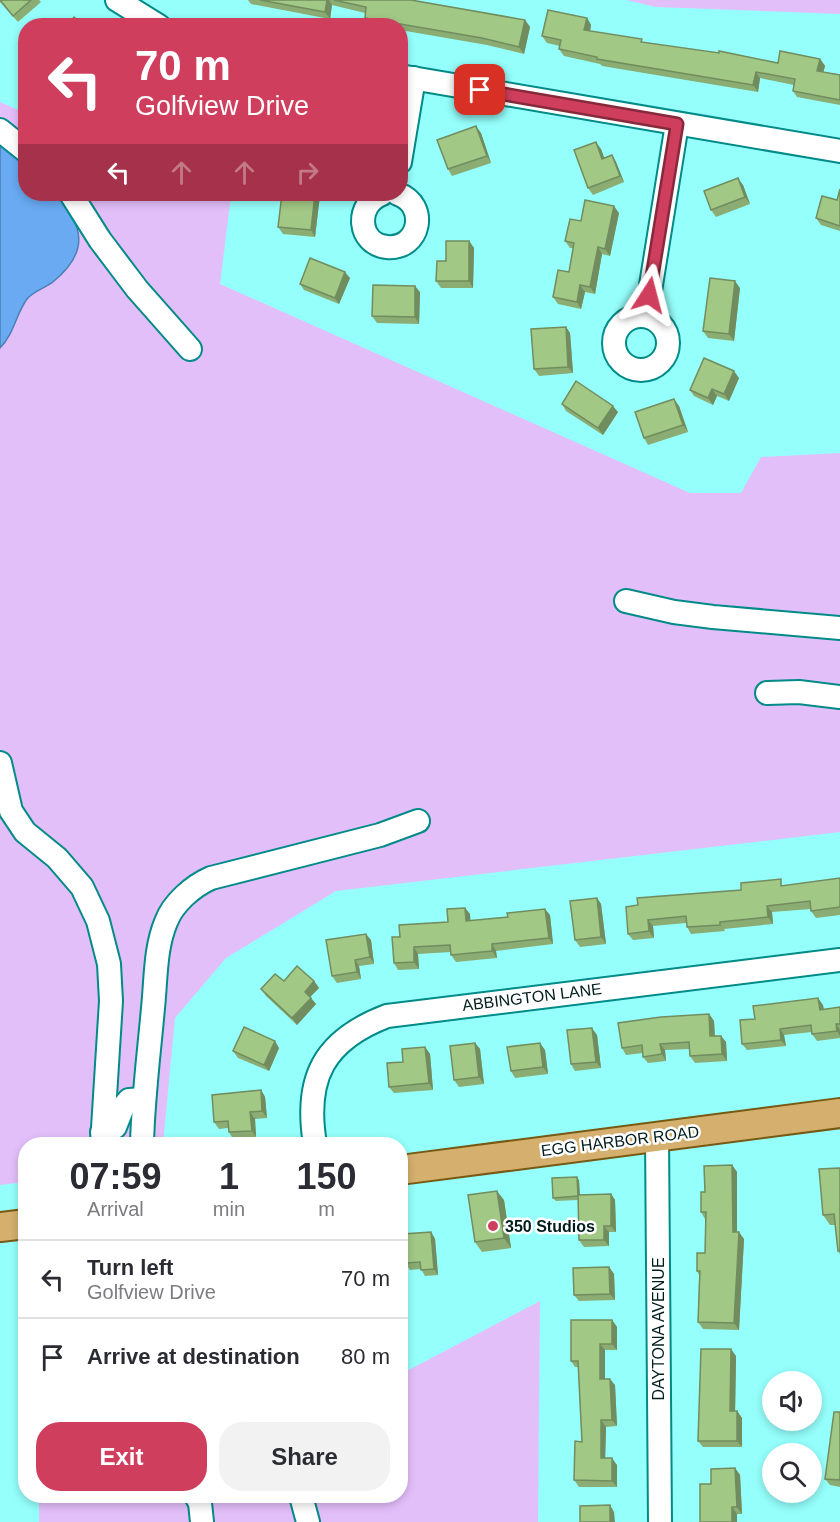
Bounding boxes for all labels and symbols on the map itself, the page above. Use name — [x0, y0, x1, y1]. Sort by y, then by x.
pin — [454, 64, 505, 115]
position arrow — [617, 263, 681, 327]
street label: ABBINGTON LANE — [461, 980, 603, 1014]
street label: EGG HARBOR ROAD — [540, 1123, 700, 1159]
place label: 350 Studios — [505, 1218, 595, 1235]
marker: 350 Studios — [486, 1219, 500, 1233]
street label: DAYTONA AVENUE — [650, 1257, 667, 1401]

